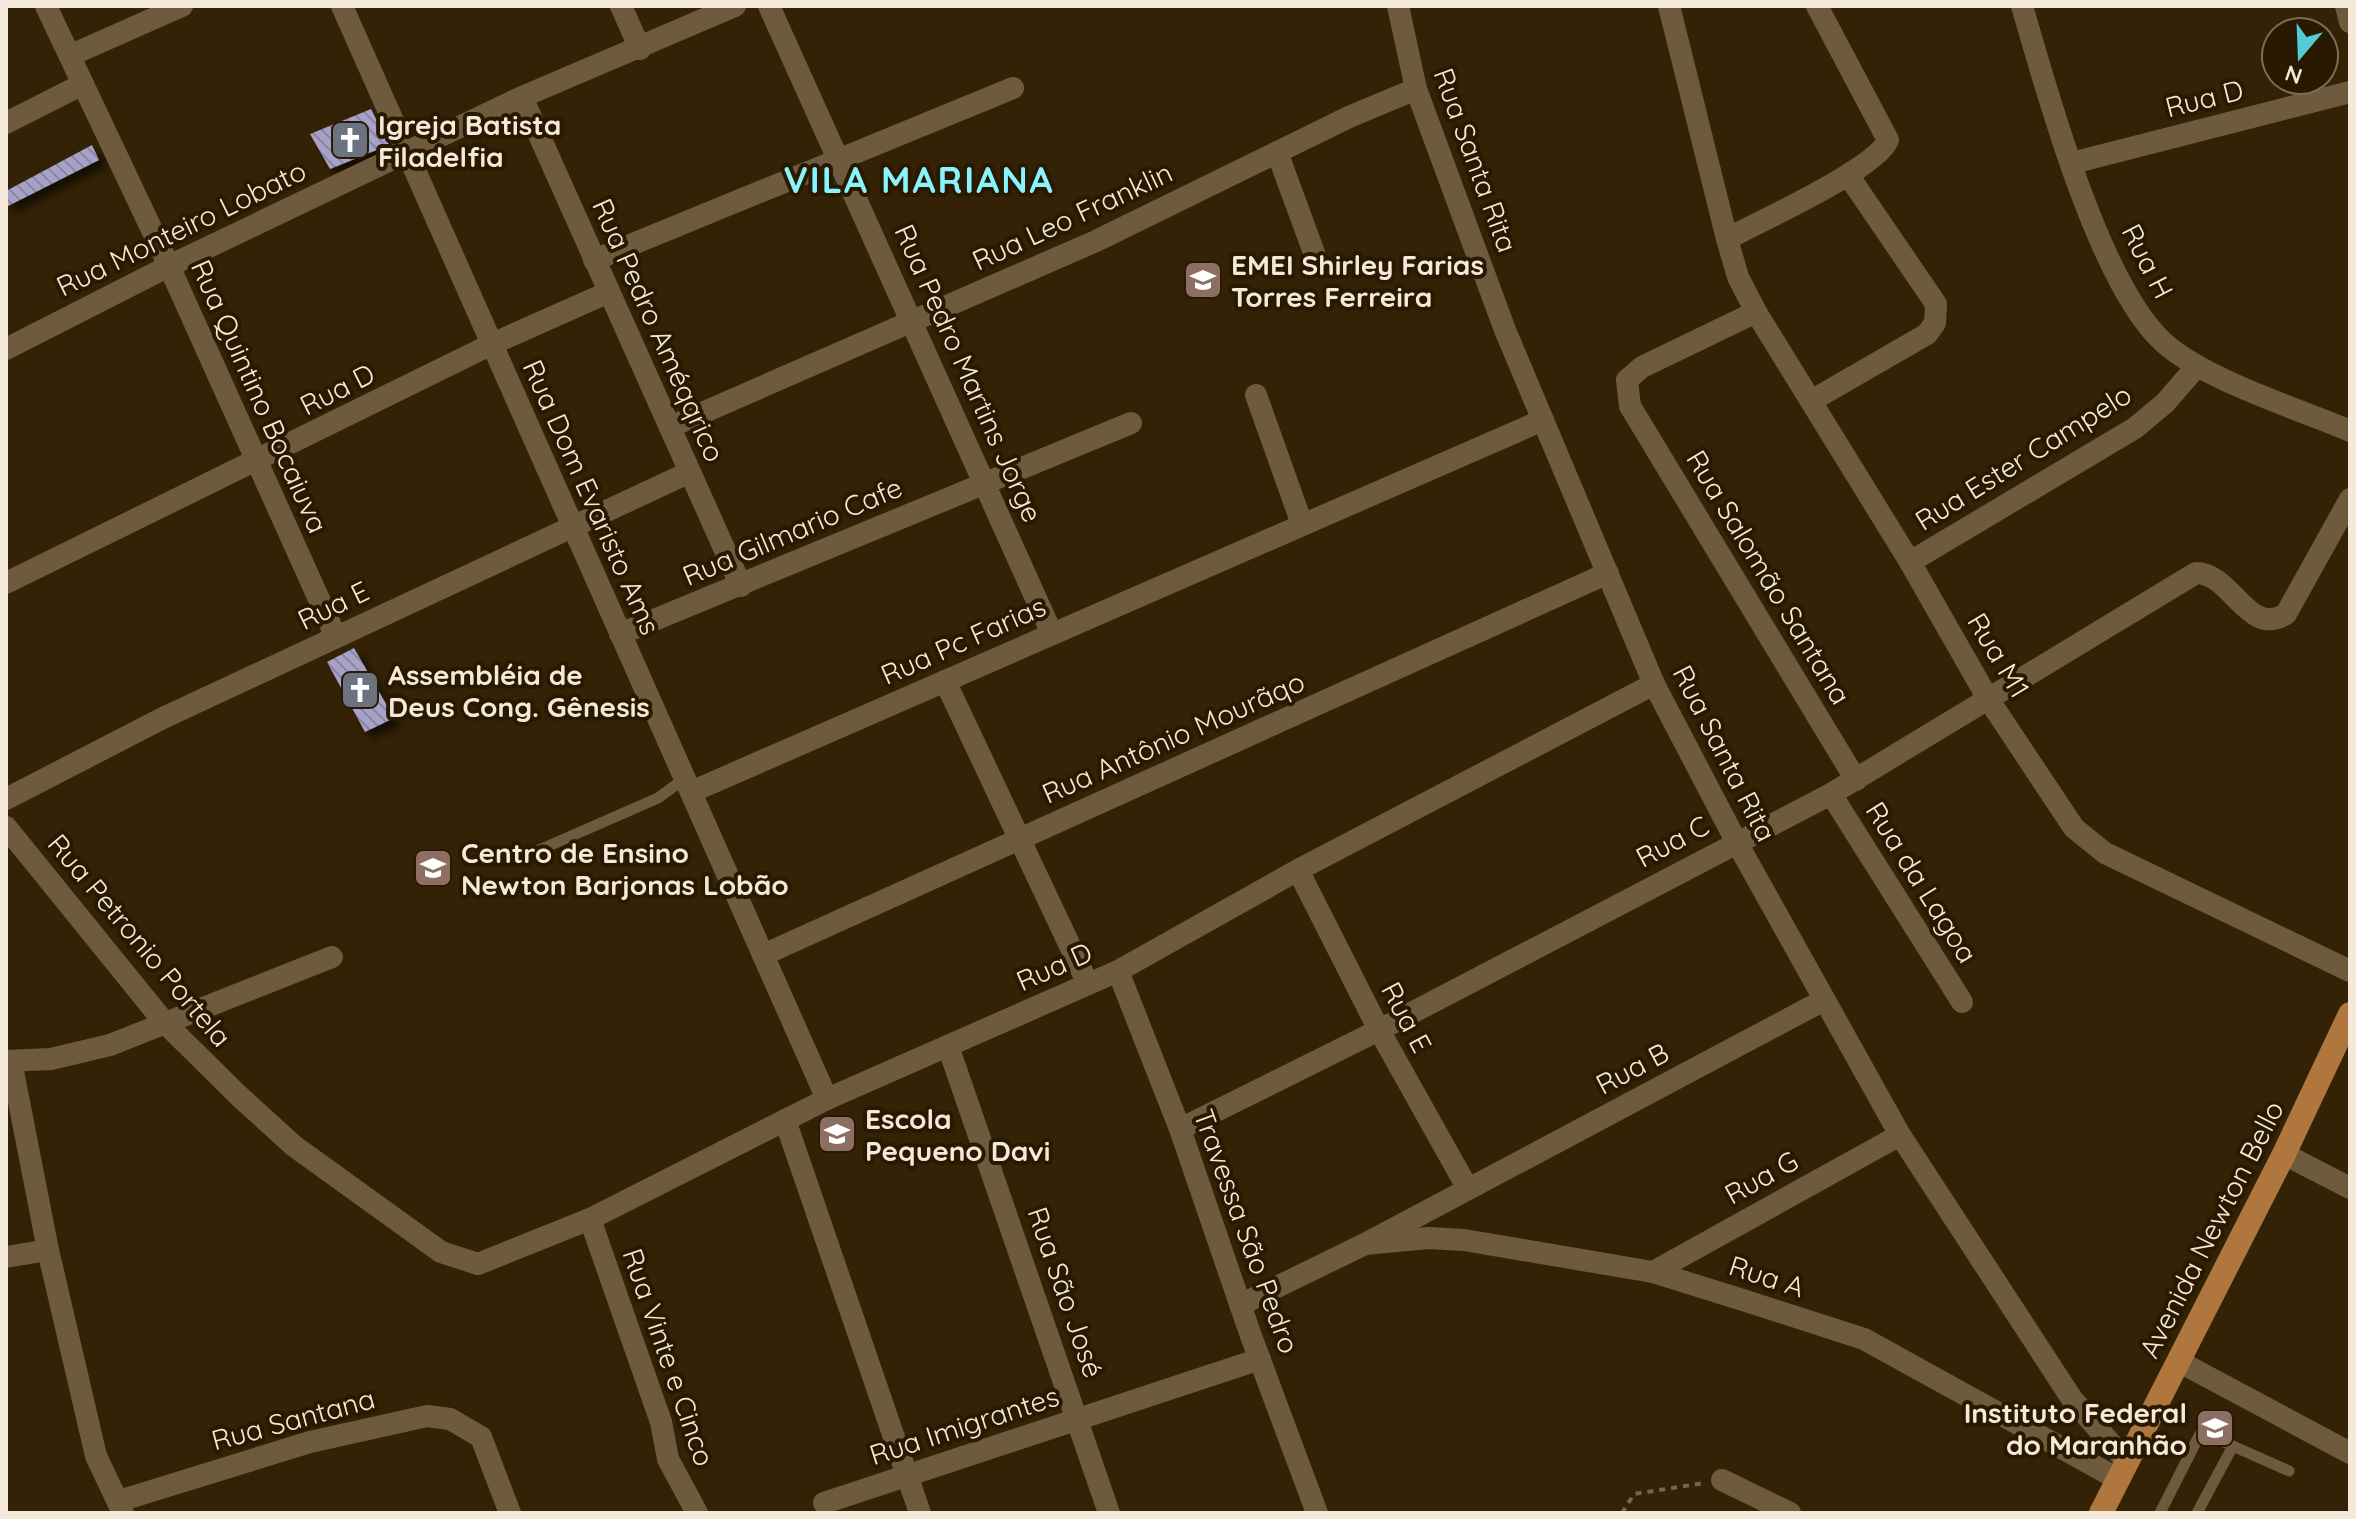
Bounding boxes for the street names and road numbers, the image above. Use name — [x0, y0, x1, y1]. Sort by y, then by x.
street label: Rua Santa Rita — [1427, 63, 1525, 257]
street label: Rua D — [2161, 71, 2247, 125]
street label: Rua Monteiro Lobato — [51, 152, 311, 304]
street label: Rua Leo Franklin — [966, 154, 1178, 278]
street label: Rua Pedro Améqqrico — [585, 193, 733, 467]
street label: Rua H — [2114, 218, 2182, 304]
street label: Rua Pedro Martins Jorge — [887, 219, 1051, 527]
street label: Rua Quintino Bocaiuva — [184, 254, 336, 538]
street label: Rua Dom Evaristo Ams — [516, 354, 668, 640]
street label: Rua D — [294, 355, 380, 423]
street label: Rua Ester Campelo — [1908, 376, 2138, 538]
street label: Rua Salomão Santana — [1679, 444, 1859, 710]
street label: Rua Gilmario Cafe — [677, 469, 907, 593]
street label: Rua E — [292, 573, 374, 637]
street label: Rua Pc Farias — [875, 588, 1051, 692]
street label: Rua M1 — [1960, 606, 2038, 704]
street label: Rua Santa Rita — [1666, 659, 1784, 847]
street label: Rua Antônio Mourãqo — [1036, 663, 1310, 811]
street label: Rua da Lagoa — [1859, 795, 1985, 969]
street label: Rua C — [1630, 807, 1714, 875]
street label: Rua Petronio Portela — [41, 826, 239, 1054]
street label: Rua D — [1011, 934, 1097, 998]
street label: Rua E — [1374, 976, 1440, 1058]
street label: Rua B — [1590, 1034, 1674, 1102]
street label: Avenida Newton Bello — [2131, 1095, 2291, 1363]
street label: Travessa São Pedro — [1187, 1104, 1307, 1358]
street label: Rua G — [1718, 1143, 1804, 1211]
street label: Rua São José — [1020, 1202, 1112, 1382]
street label: Rua Vinte e Cinco — [615, 1244, 723, 1470]
street label: Rua A — [1725, 1247, 1809, 1305]
street label: Rua Imigrantes — [865, 1378, 1063, 1472]
street label: Rua Santana — [208, 1380, 378, 1458]

